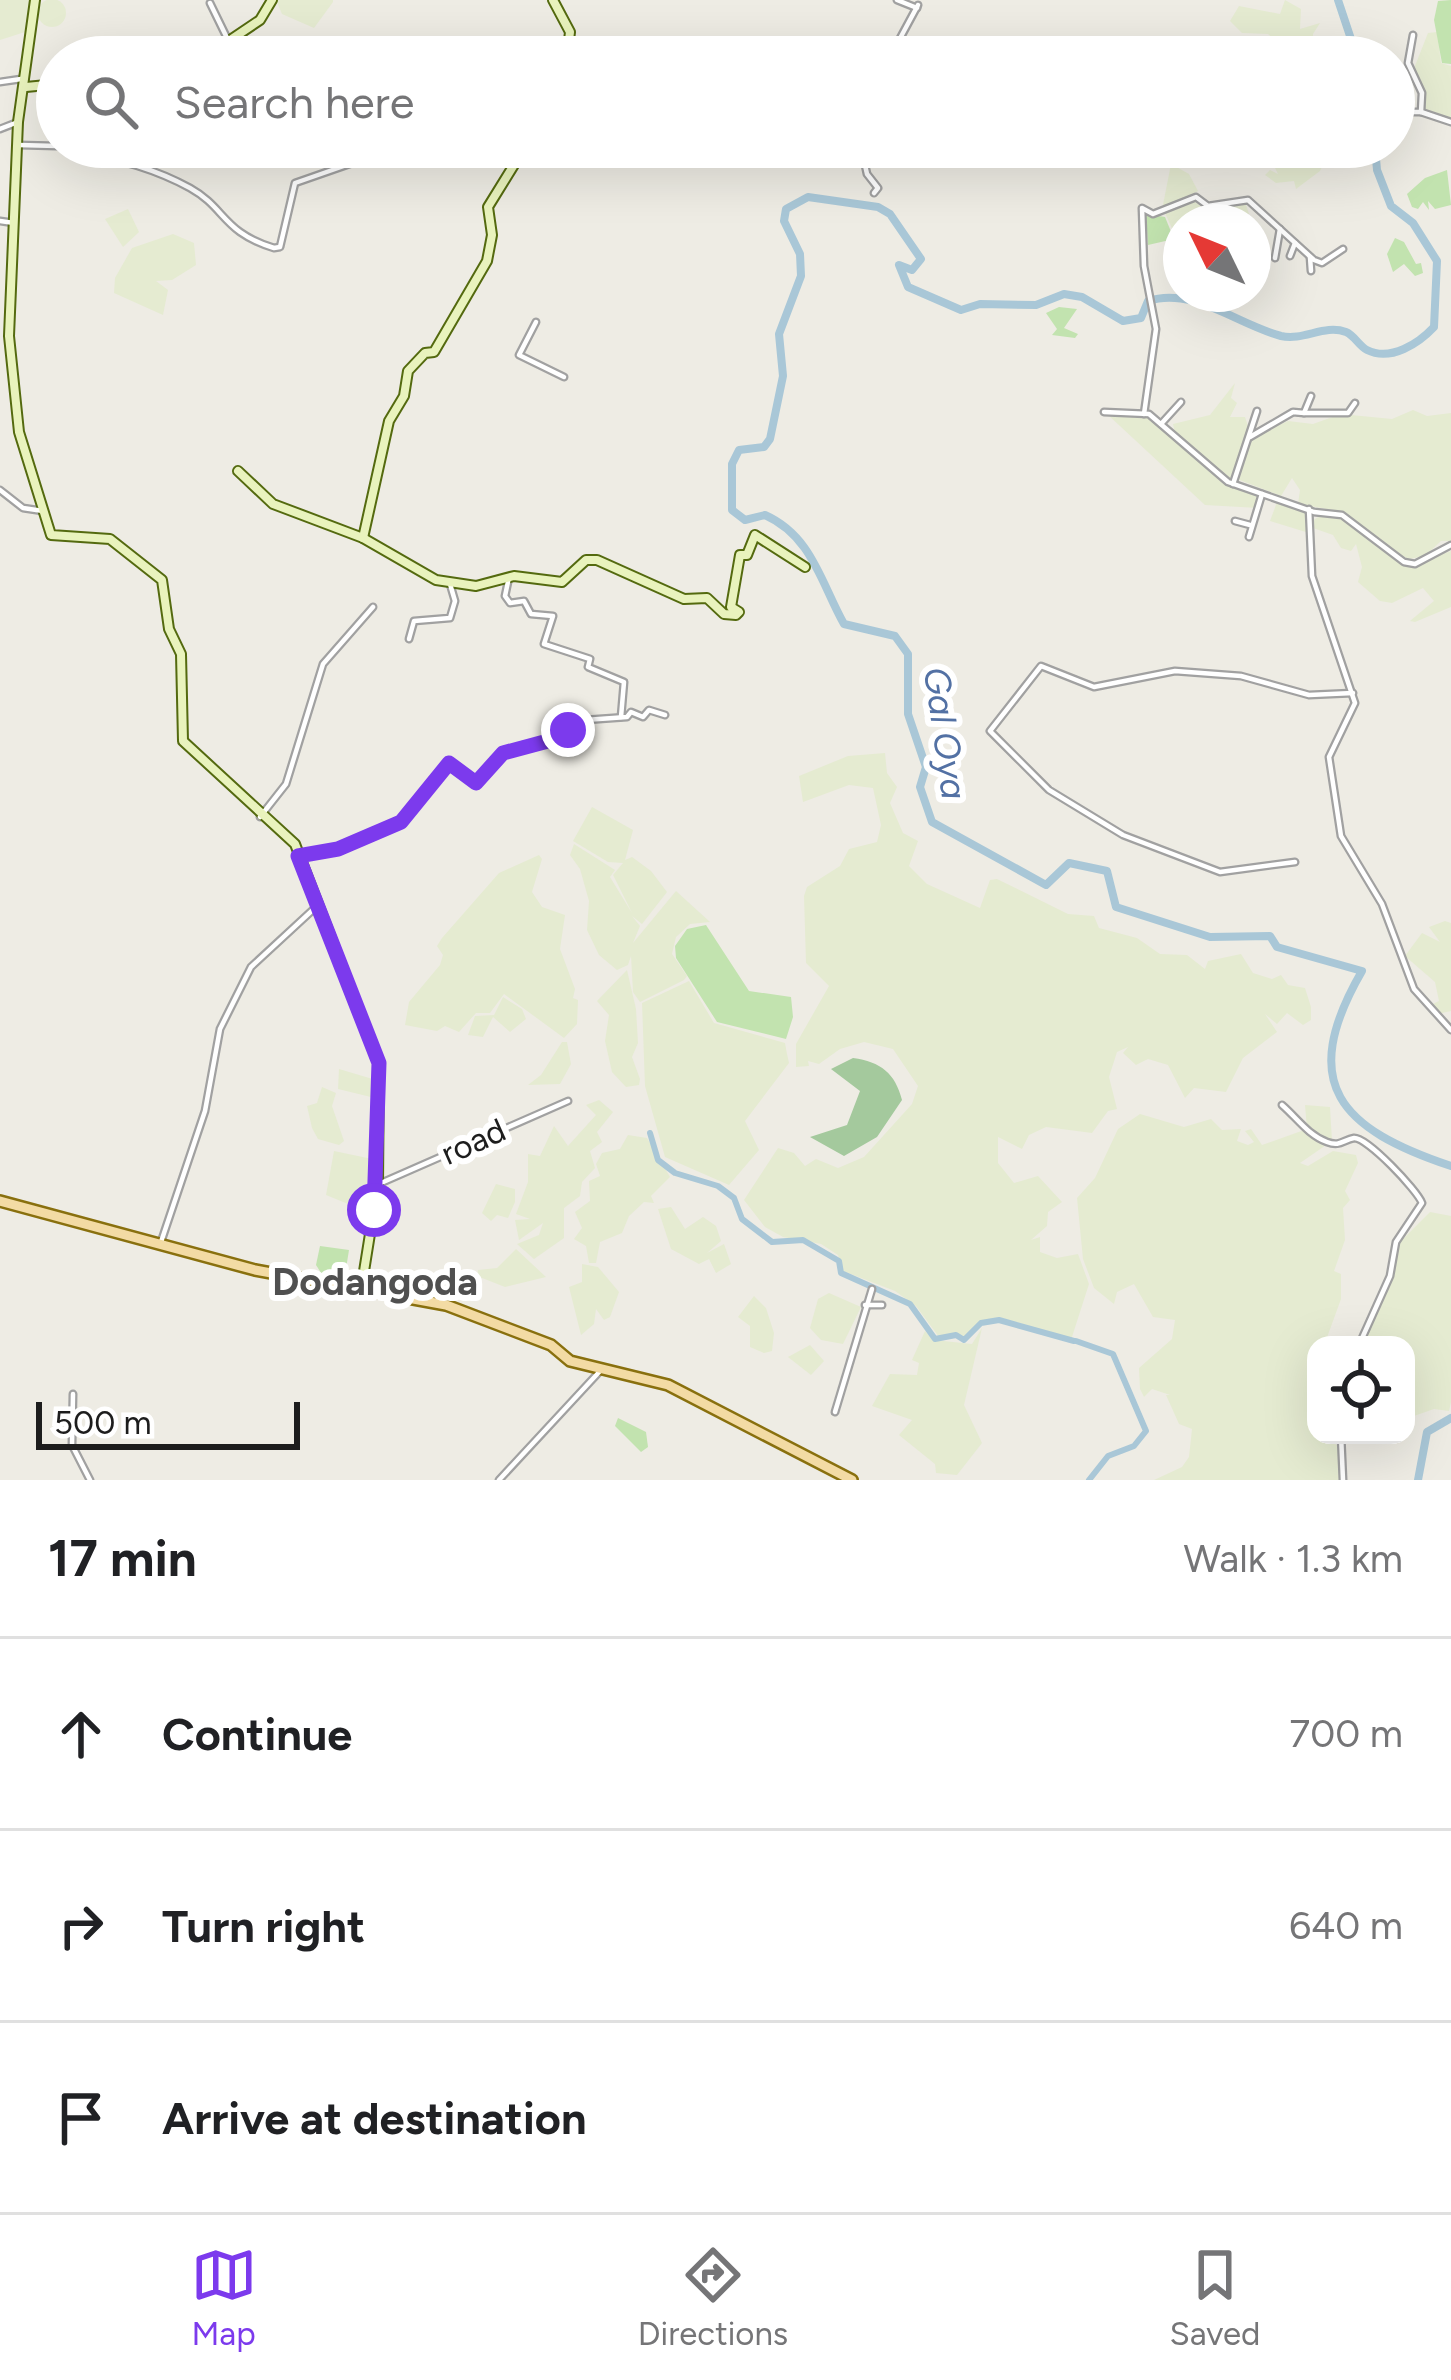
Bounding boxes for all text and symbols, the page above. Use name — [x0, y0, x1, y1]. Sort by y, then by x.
search box — [36, 36, 1415, 168]
icon: search — [78, 69, 144, 135]
text: Search here — [174, 75, 414, 129]
north arrow — [1163, 204, 1271, 312]
water label: Gal Oya — [915, 664, 976, 802]
route end — [541, 703, 595, 757]
street label: road — [435, 1110, 511, 1173]
route start — [347, 1183, 401, 1237]
district label: Dodangoda — [272, 1258, 478, 1305]
map controls — [1307, 1336, 1415, 1444]
button: locate — [1307, 1336, 1415, 1444]
scale bar — [36, 1396, 300, 1449]
text: 500 m — [54, 1403, 152, 1442]
text: 17 min — [48, 1528, 197, 1589]
text: Walk · 1.3 km — [1183, 1535, 1403, 1582]
icon: ahead — [48, 1701, 114, 1767]
text: Continue — [162, 1707, 352, 1761]
text: 700 m — [1289, 1710, 1403, 1757]
icon: right — [48, 1893, 114, 1959]
text: Turn right — [162, 1899, 365, 1953]
text: 640 m — [1289, 1902, 1403, 1949]
icon: arrive — [48, 2085, 114, 2151]
text: Arrive at destination — [162, 2091, 586, 2145]
tab: Map — [191, 2242, 257, 2353]
tab: Directions — [638, 2242, 788, 2353]
tab: Saved — [1169, 2242, 1260, 2353]

